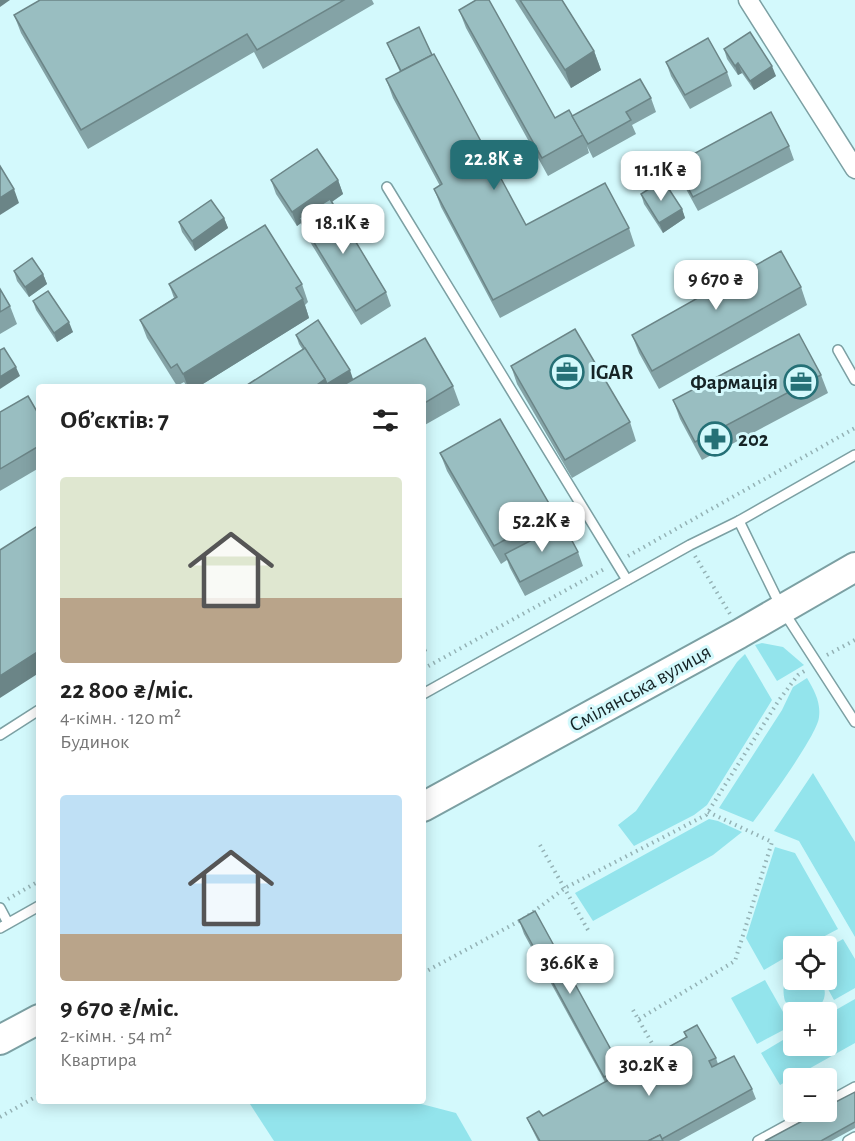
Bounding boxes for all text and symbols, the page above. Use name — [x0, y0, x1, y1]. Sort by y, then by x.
pin: 22.8K ₴ — [439, 140, 549, 191]
text: 22.8K ₴ — [464, 149, 524, 169]
pin: 11.1K ₴ — [606, 151, 716, 202]
text: 11.1K ₴ — [635, 160, 687, 180]
pin: 18.1K ₴ — [288, 204, 398, 255]
text: 18.1K ₴ — [315, 213, 371, 233]
pin: 9 670 ₴ — [661, 260, 771, 311]
text: 9 670 ₴ — [688, 269, 744, 289]
office icon: IGAR — [549, 354, 585, 390]
place label: IGAR — [590, 362, 633, 383]
office icon: Фармація — [783, 364, 819, 400]
place label: Фармація — [690, 372, 778, 393]
icon: filters — [369, 404, 402, 437]
text: Об’єктів: 7 — [60, 407, 169, 433]
pharmacy icon: 202 — [697, 421, 733, 457]
place label: 202 — [738, 429, 769, 450]
pin: 52.2K ₴ — [487, 502, 597, 553]
text: 52.2K ₴ — [513, 511, 571, 531]
icon: home — [177, 516, 285, 624]
street label: Смілянська вулиця — [566, 641, 715, 736]
text: 22 800 ₴/міс. — [60, 677, 194, 703]
text: 4-кімн. · 120 m² — [60, 708, 181, 728]
text: Будинок — [60, 732, 129, 752]
icon: home — [177, 834, 285, 942]
map controls — [783, 936, 837, 1122]
button: locate — [783, 936, 837, 990]
pin: 36.6K ₴ — [515, 944, 625, 995]
text: 36.6K ₴ — [541, 953, 599, 973]
text: 9 670 ₴/міс. — [60, 995, 179, 1021]
button: + — [783, 1002, 837, 1056]
text: 2-кімн. · 54 m² — [60, 1026, 172, 1046]
pin: 30.2K ₴ — [594, 1046, 704, 1097]
text: Квартира — [60, 1050, 137, 1070]
text: 30.2K ₴ — [619, 1055, 679, 1075]
button: − — [783, 1068, 837, 1122]

